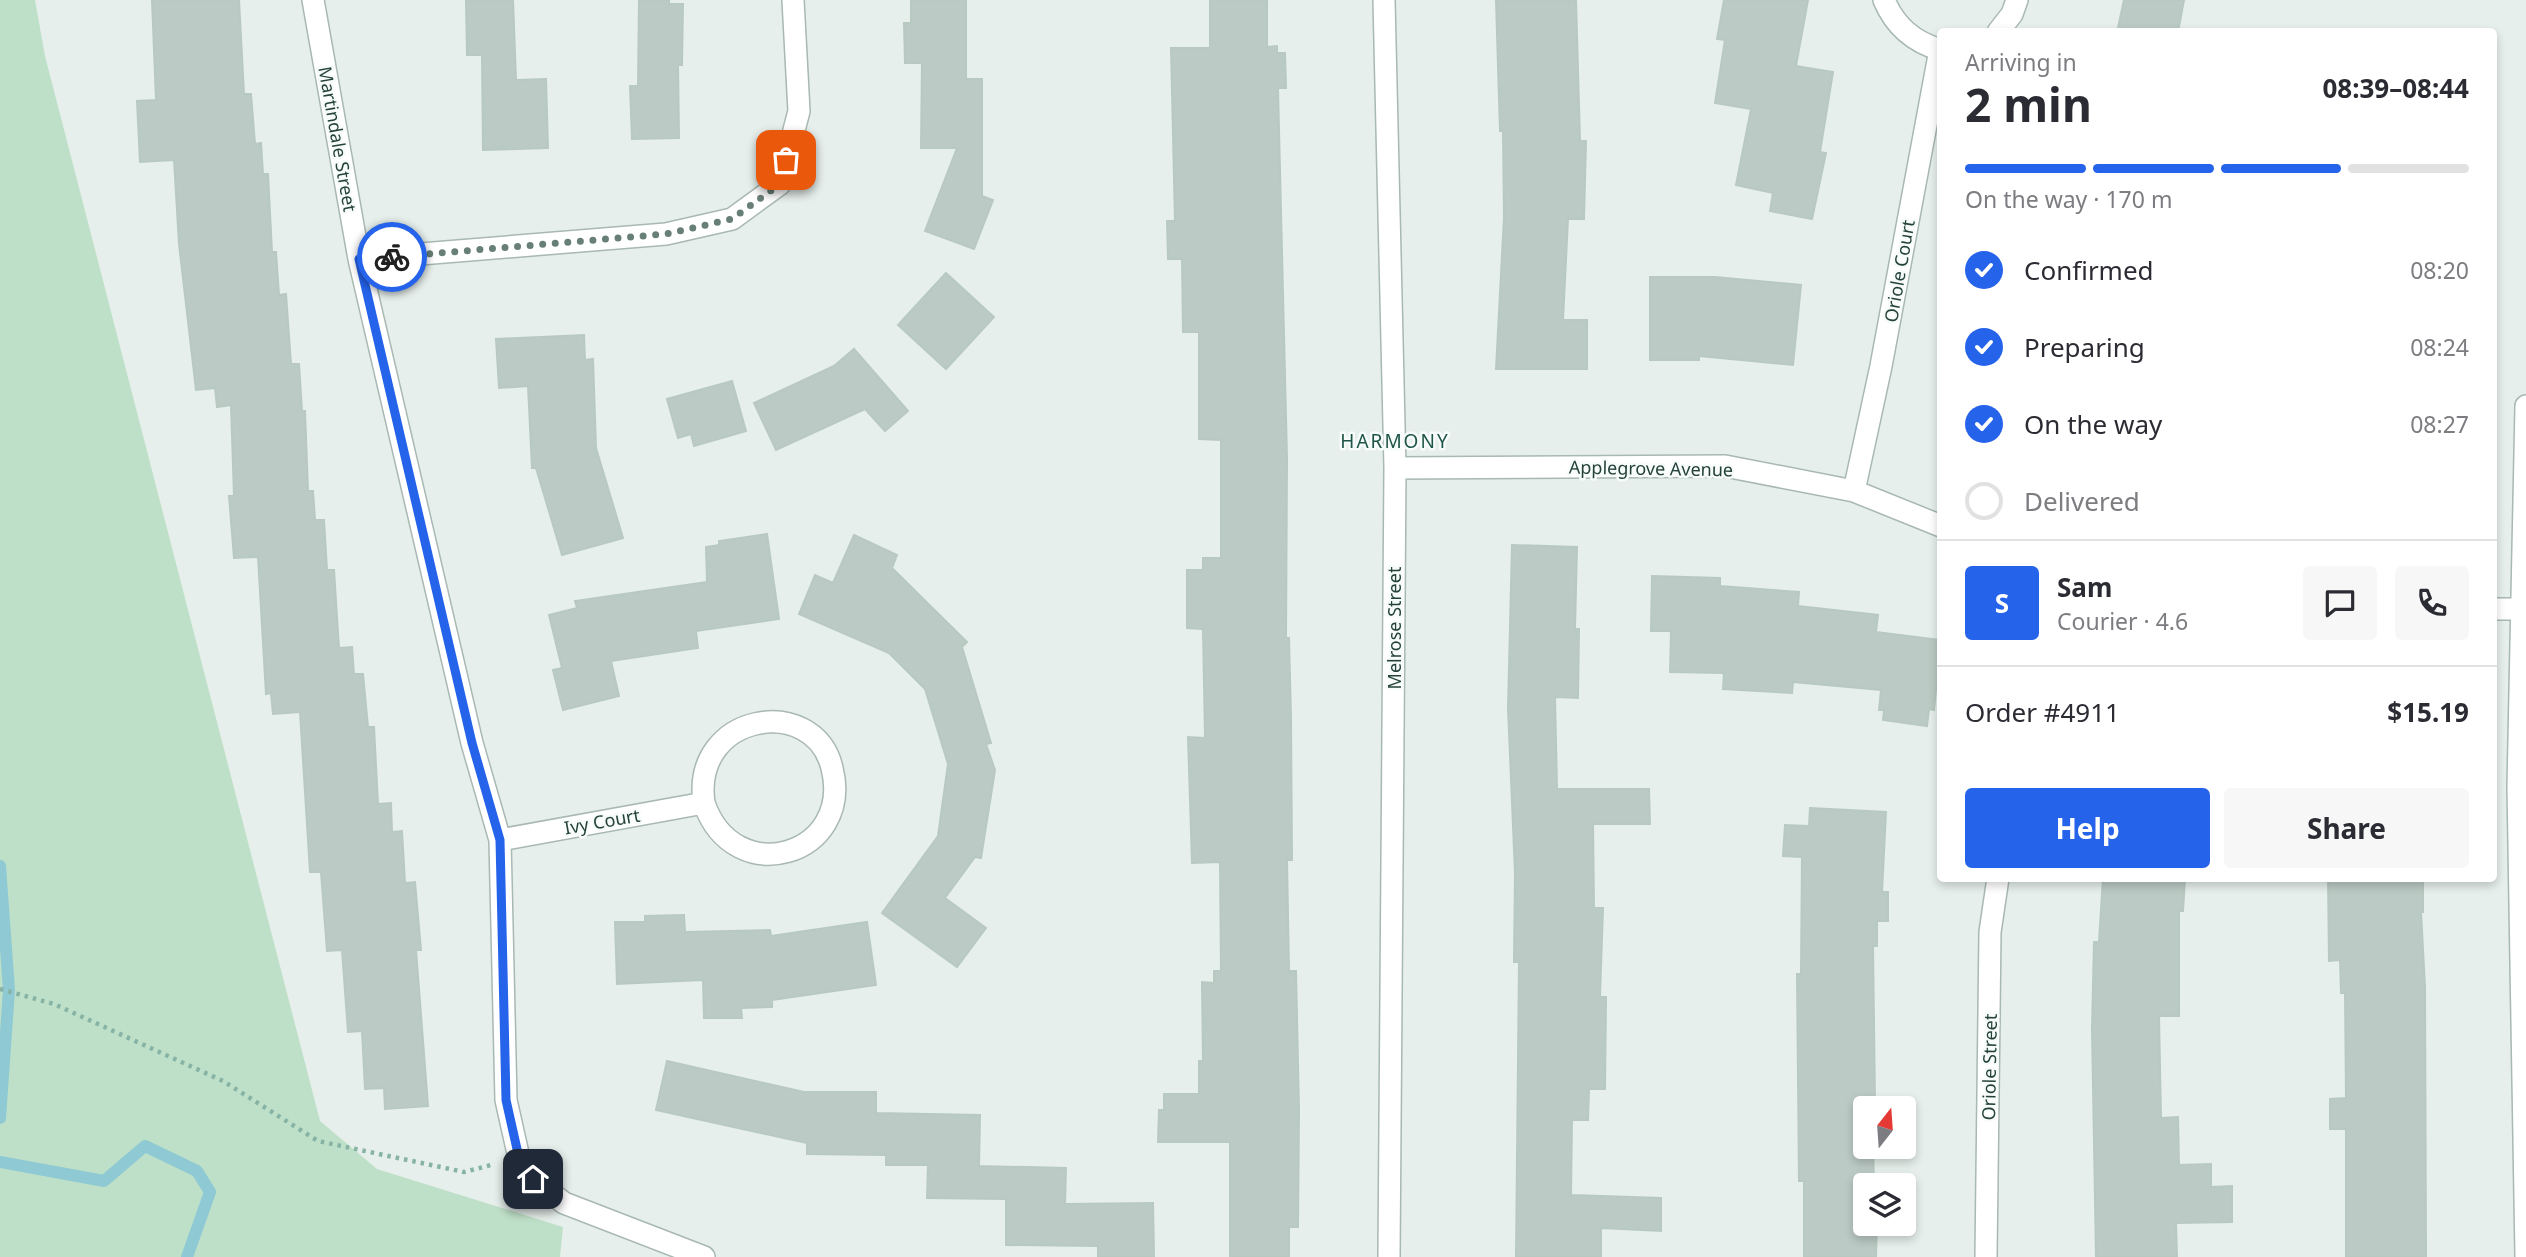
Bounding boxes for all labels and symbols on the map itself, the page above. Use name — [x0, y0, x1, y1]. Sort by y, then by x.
street label: Martindale Street — [313, 65, 363, 214]
pin — [756, 130, 816, 190]
street label: Oriole Court — [1878, 217, 1920, 324]
courier — [357, 222, 427, 292]
district label: HARMONY — [1340, 428, 1450, 454]
street label: Applegrove Avenue — [1569, 455, 1733, 481]
street label: Melrose Street — [1382, 566, 1406, 689]
street label: Ivy Court — [562, 802, 642, 839]
street label: Oriole Street — [1976, 1013, 2002, 1121]
north arrow — [1853, 1096, 1916, 1158]
pin — [503, 1149, 563, 1209]

